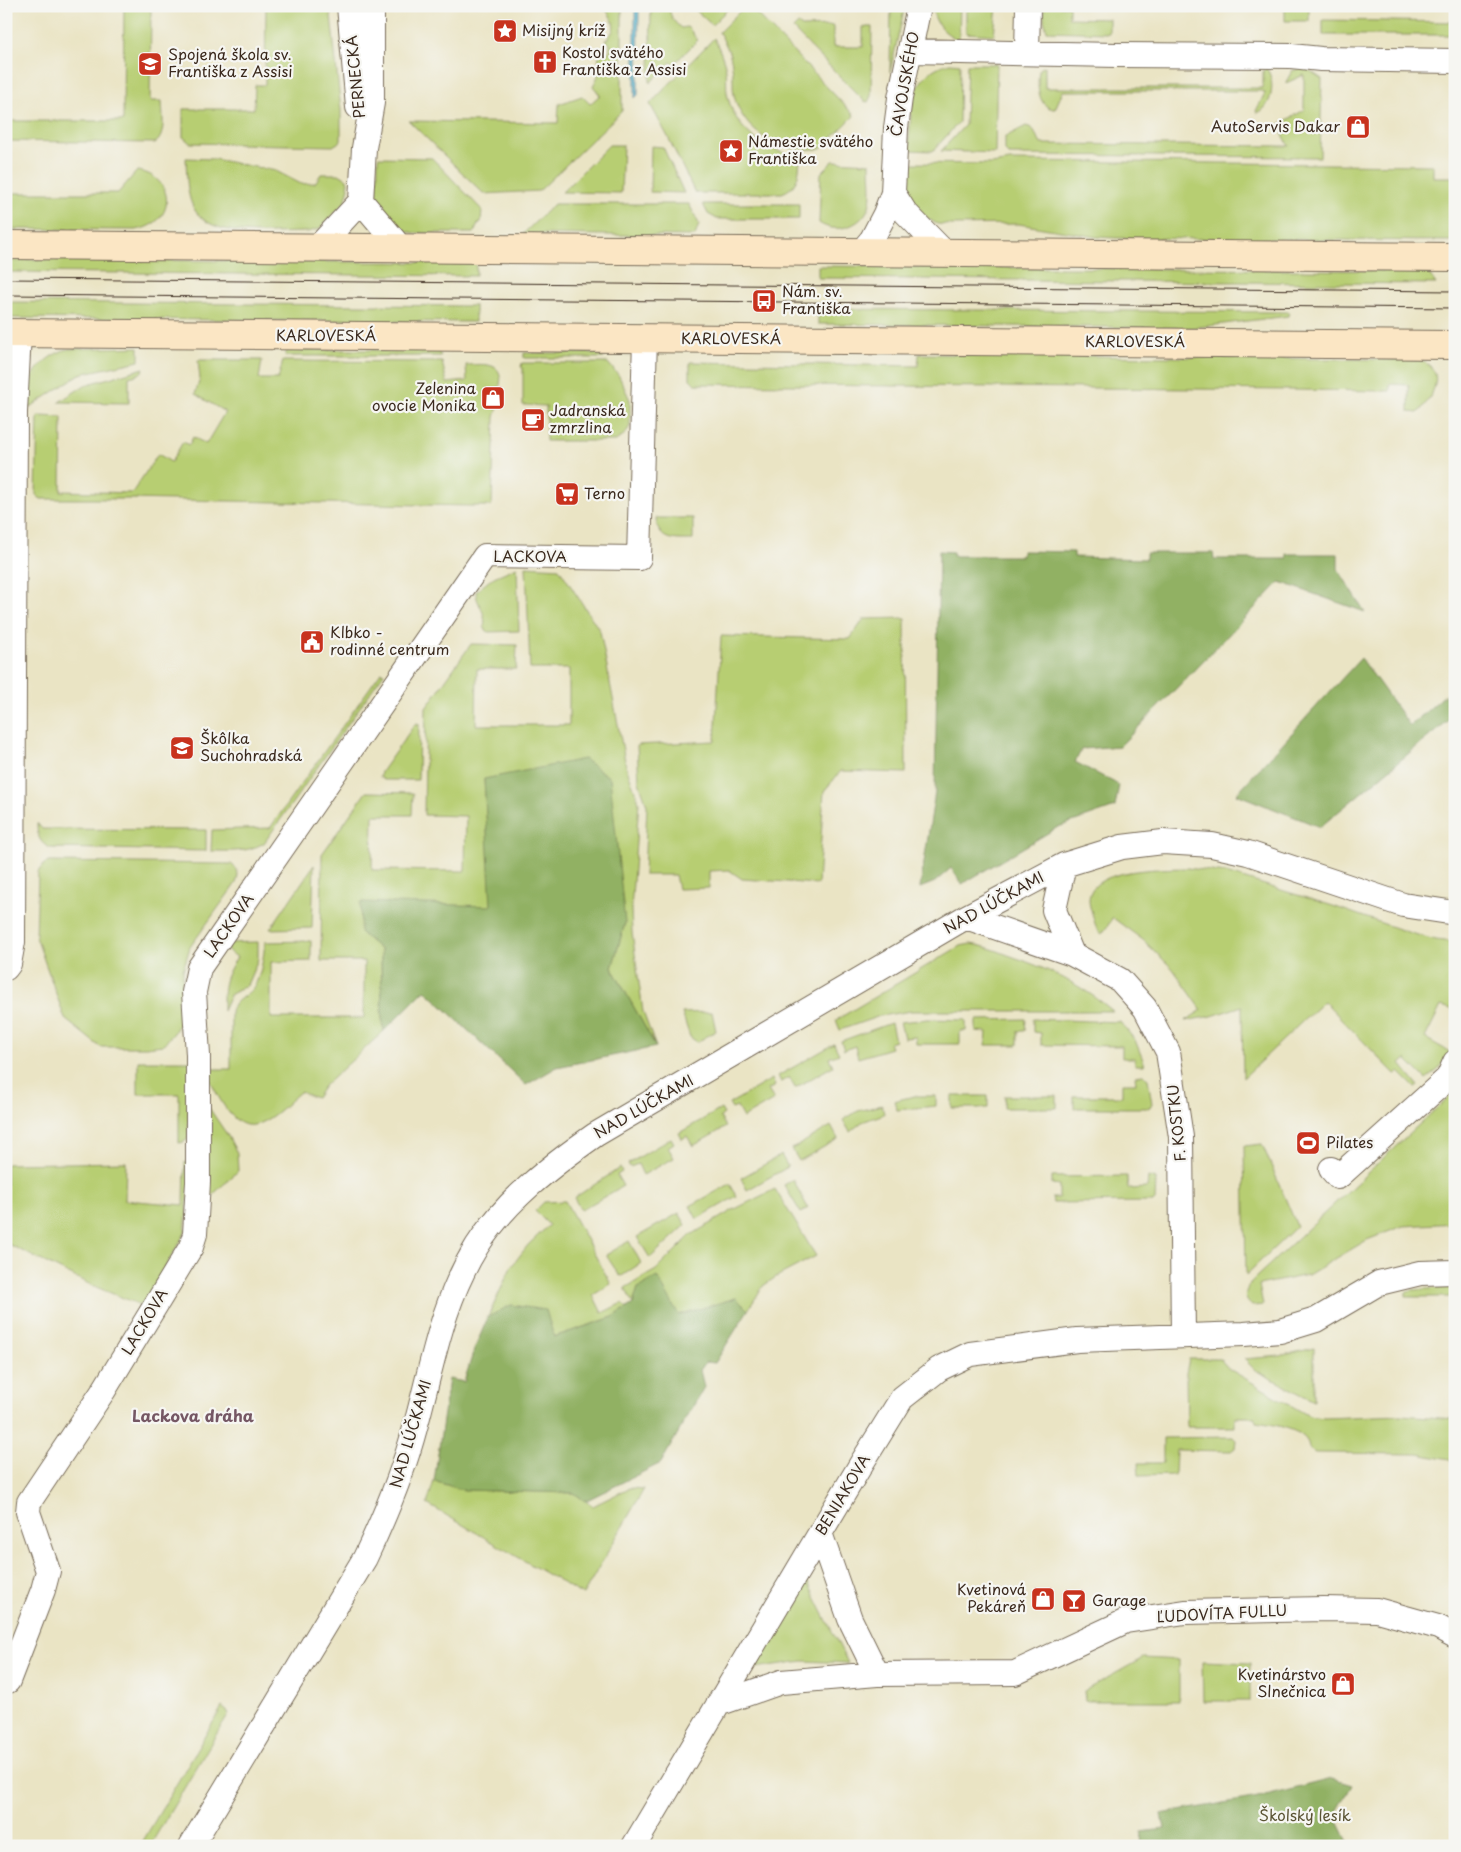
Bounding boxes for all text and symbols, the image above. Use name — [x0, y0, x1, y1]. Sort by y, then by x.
place icon: Misijný kríž — [492, 18, 518, 44]
place label: Misijný kríž — [522, 18, 606, 41]
street label: ČAVOJSKÉHO — [883, 29, 924, 138]
street label: PERNECKÁ — [339, 34, 370, 120]
place label: Kostol svätého Františka z Assisi — [562, 40, 687, 80]
place label: Spojená škola sv. Františka z Assisi — [168, 42, 293, 82]
church icon: Kostol svätého Františka z Assisi — [532, 49, 558, 75]
school or university icon: Spojená škola sv. Františka z Assisi — [137, 51, 163, 77]
place label: AutoServis Dakar — [1211, 114, 1340, 137]
shop icon: AutoServis Dakar — [1345, 114, 1371, 140]
place label: Námestie svätého Františka — [748, 129, 873, 169]
place icon: Námestie svätého Františka — [718, 138, 744, 164]
place label: Nám. sv. Františka — [782, 279, 851, 319]
bus stop icon: Nám. sv. Františka — [751, 288, 777, 314]
street label: KARLOVESKÁ — [276, 323, 376, 346]
street label: KARLOVESKÁ — [681, 326, 781, 349]
street label: KARLOVESKÁ — [1085, 329, 1185, 352]
place label: Zelenina ovocie Monika — [372, 376, 477, 416]
shop icon: Zelenina ovocie Monika — [480, 385, 506, 411]
place label: Jadranská zmrzlina — [550, 398, 626, 438]
cafe icon: Jadranská zmrzlina — [520, 407, 546, 433]
supermarket icon: Terno — [554, 481, 580, 507]
place label: Terno — [584, 481, 625, 504]
street label: LACKOVA — [493, 544, 567, 567]
place label: Klbko - rodinné centrum — [330, 620, 450, 660]
public building icon: Klbko - rodinné centrum — [299, 629, 325, 655]
place label: Škôlka Suchohradská — [200, 726, 303, 766]
school or university icon: Škôlka Suchohradská — [169, 735, 195, 761]
street label: NAD LÚČKAMI — [939, 864, 1048, 939]
street label: LACKOVA — [197, 888, 258, 962]
street label: NAD LÚČKAMI — [589, 1068, 697, 1144]
street label: F. KOSTKU — [1160, 1083, 1191, 1163]
sports icon: Pilates — [1295, 1130, 1321, 1156]
place label: Pilates — [1326, 1130, 1373, 1153]
street label: LACKOVA — [115, 1284, 173, 1359]
street label: NAD LÚČKAMI — [383, 1377, 436, 1491]
district label: Lackova dráha — [132, 1403, 254, 1427]
street label: BENIAKOVA — [808, 1449, 875, 1539]
place label: Kvetinová Pekáreň — [957, 1577, 1027, 1617]
shop icon: Kvetinová Pekáreň — [1030, 1586, 1056, 1612]
bar icon: Garage — [1061, 1588, 1087, 1614]
place label: Garage — [1092, 1588, 1146, 1611]
street label: ĽUDOVÍTA FULLU — [1156, 1598, 1288, 1627]
place label: Kvetinárstvo Slnečnica — [1238, 1662, 1327, 1702]
shop icon: Kvetinárstvo Slnečnica — [1330, 1671, 1356, 1697]
park label: Školský lesík — [1259, 1803, 1352, 1826]

